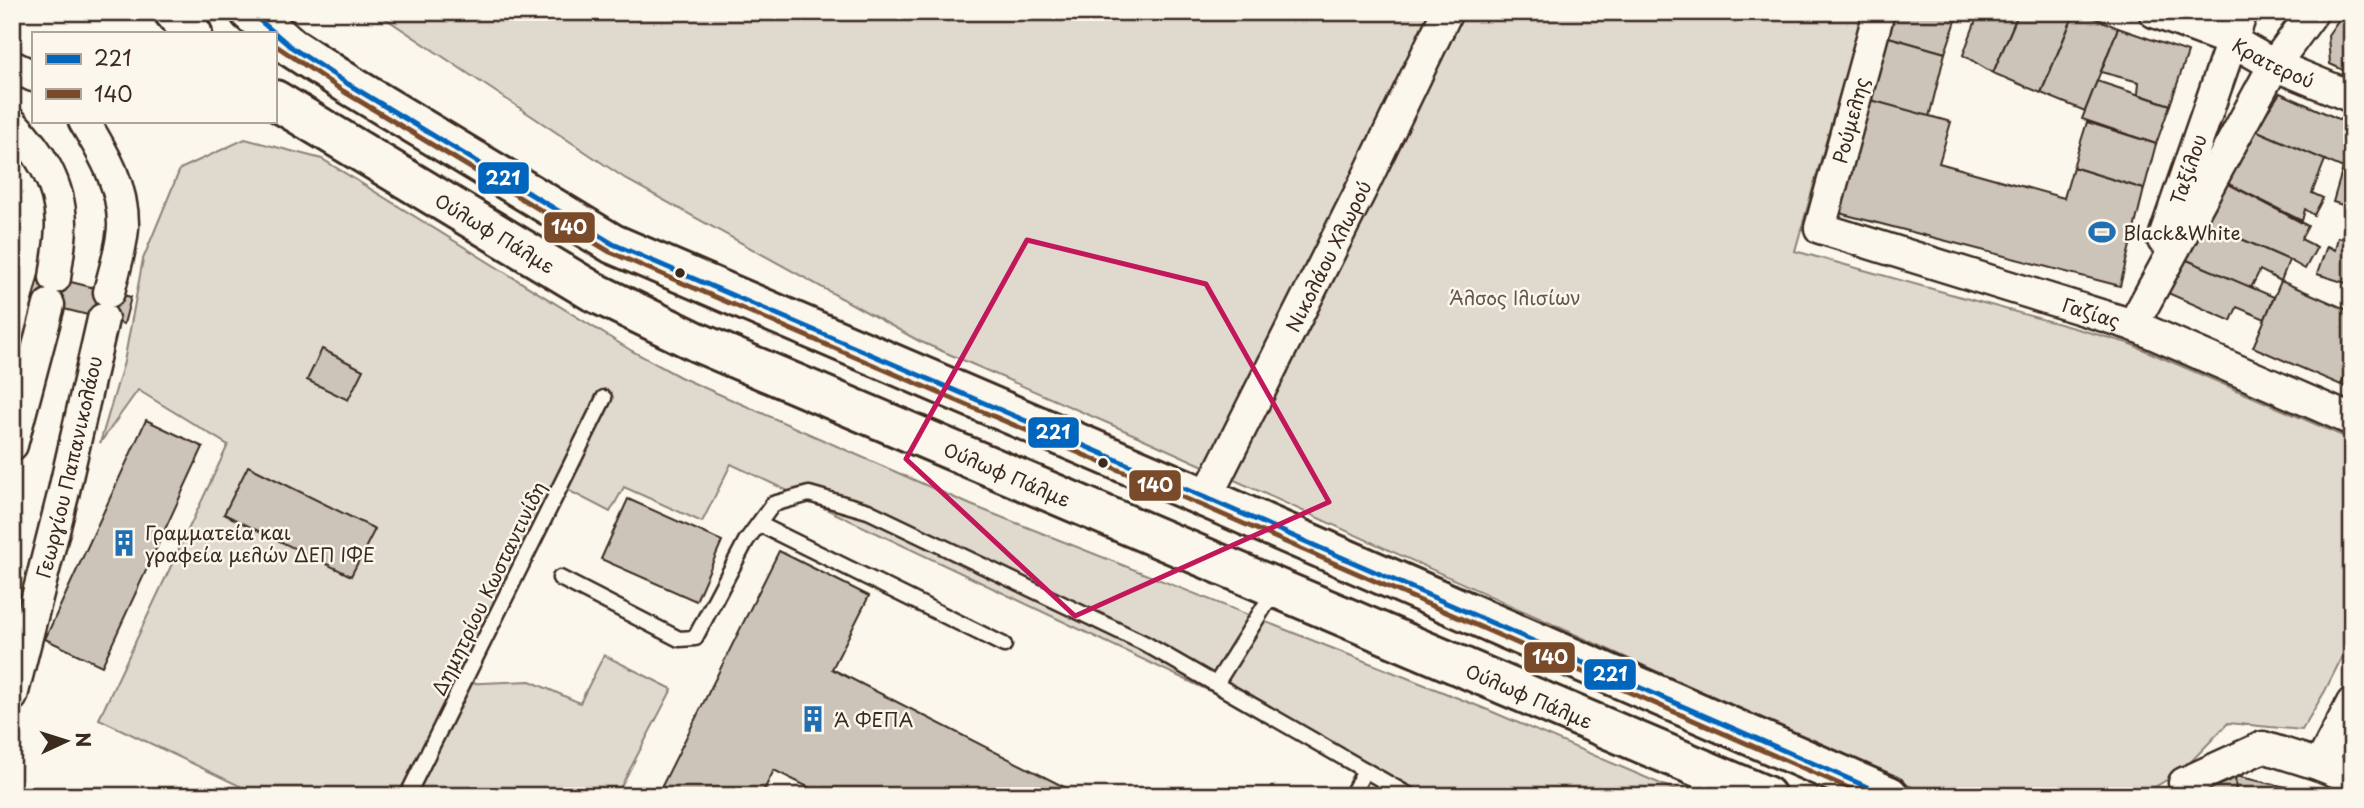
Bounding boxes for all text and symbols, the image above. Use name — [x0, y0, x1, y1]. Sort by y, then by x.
street label: Κρατερού — [2227, 30, 2319, 94]
legend — [32, 32, 276, 122]
text: 221 — [94, 41, 132, 73]
street label: Ρούμελης — [1825, 74, 1875, 166]
text: 140 — [94, 77, 133, 109]
street label: Ταξίλου — [2162, 130, 2213, 208]
line badge: 221 — [477, 161, 530, 195]
text: 221 — [486, 163, 520, 191]
street label: Νικολάου Χλωρού — [1278, 175, 1378, 336]
street label: Ούλωφ Πάλμε — [430, 186, 560, 280]
line badge: 140 — [543, 211, 596, 244]
text: 140 — [551, 212, 587, 240]
sports icon: Black&White — [2087, 217, 2117, 247]
place label: Black&White — [2123, 218, 2241, 246]
unlabelled marker — [673, 266, 687, 280]
park label: Άλσος Ιλισίων — [1449, 283, 1581, 311]
street label: Γαζίας — [2059, 290, 2124, 334]
street label: Γεωργίου Παπανικολάου — [28, 353, 108, 581]
line badge: 221 — [1027, 416, 1080, 449]
text: 221 — [1036, 417, 1070, 445]
street label: Ούλωφ Πάλμε — [939, 434, 1075, 513]
unlabelled marker — [1096, 456, 1110, 470]
line badge: 140 — [1128, 469, 1182, 502]
text: 140 — [1137, 470, 1173, 498]
street label: Δημητρίου Κωσταντινίδη — [424, 476, 552, 700]
place label: Γραμματεία και γραφεία μελών ΔΕΠ ΙΦΕ — [145, 518, 375, 568]
building icon: Γραμματεία και γραφεία μελών ΔΕΠ ΙΦΕ — [109, 528, 139, 558]
line badge: 140 — [1523, 641, 1576, 674]
text: 140 — [1532, 642, 1568, 670]
street label: Ούλωφ Πάλμε — [1461, 656, 1597, 735]
line badge: 221 — [1583, 658, 1637, 691]
text: 221 — [1593, 659, 1627, 687]
building icon: Α΄ ΦΕΠΑ — [798, 704, 828, 734]
place label: Α΄ ΦΕΠΑ — [834, 705, 913, 733]
north arrow — [32, 706, 102, 776]
text: N — [69, 731, 98, 748]

